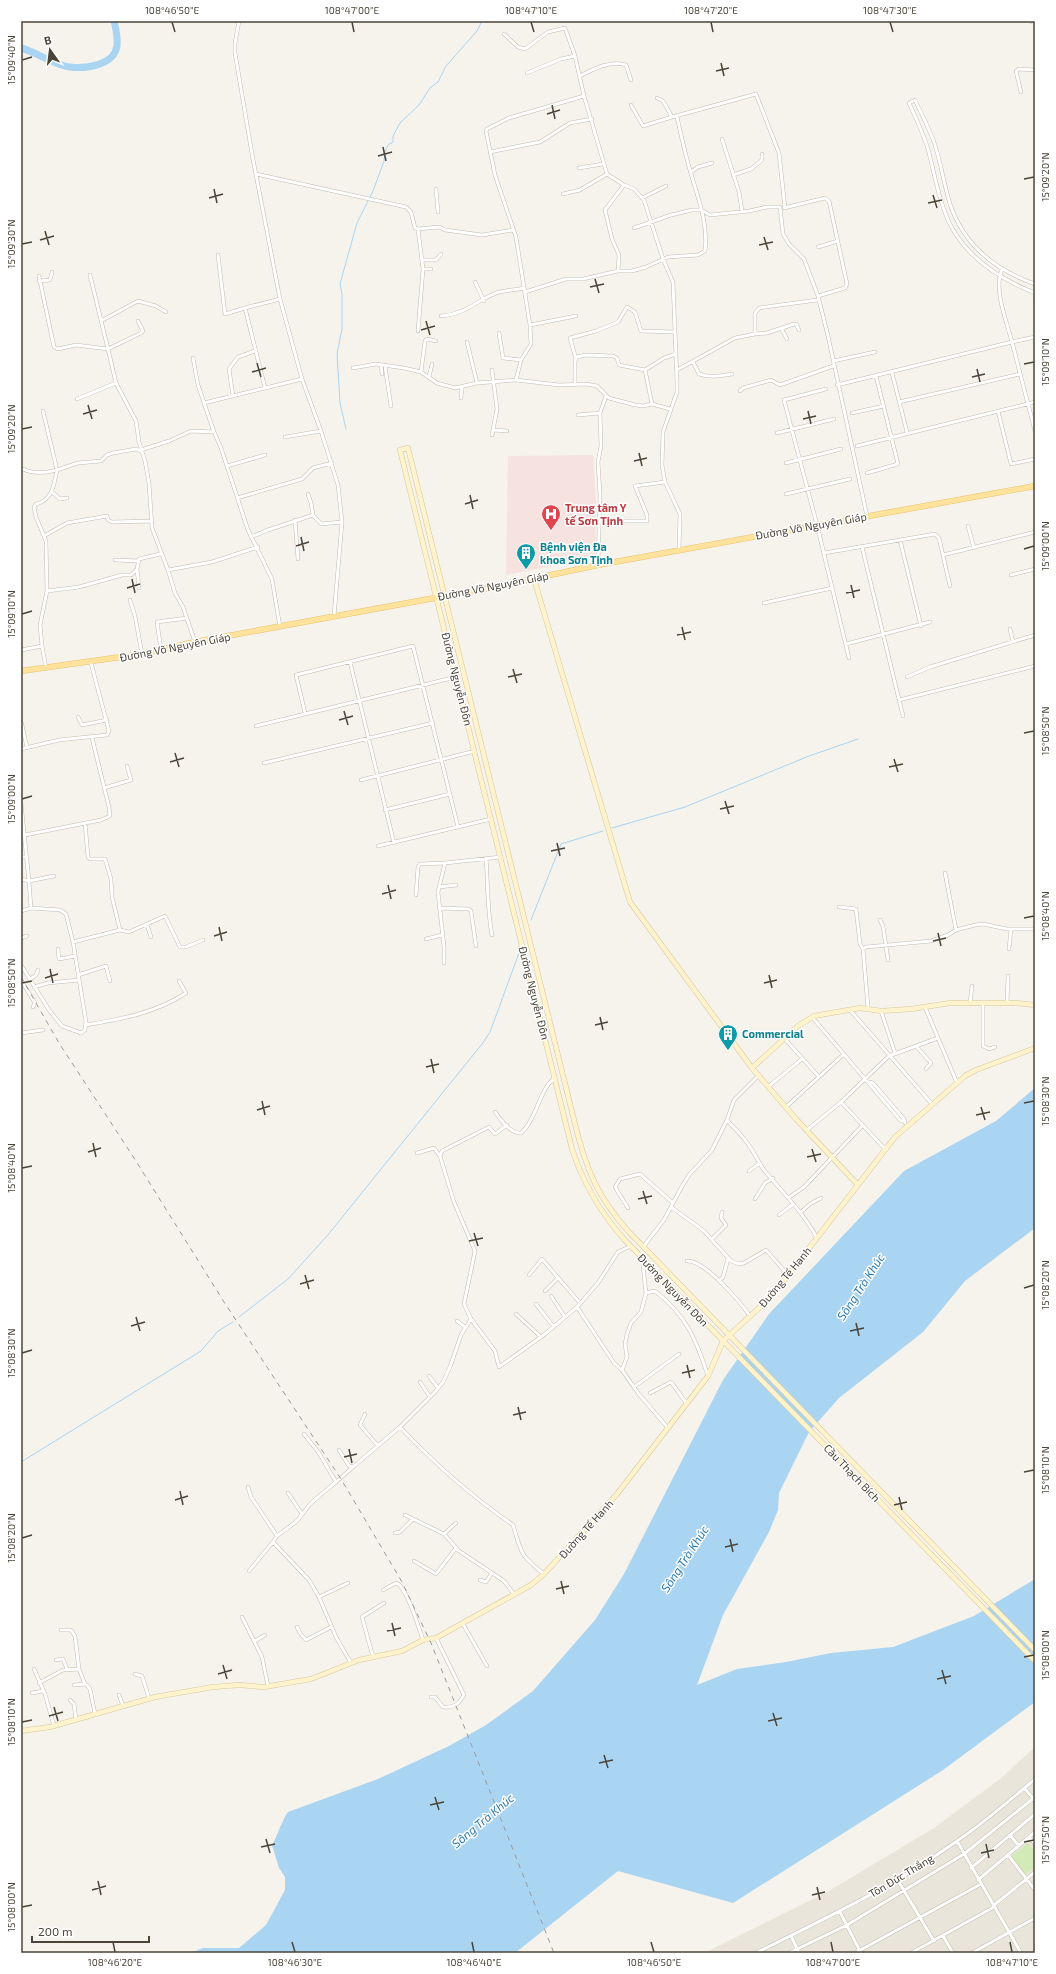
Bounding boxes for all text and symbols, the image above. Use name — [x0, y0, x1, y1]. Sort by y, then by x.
text: 108°46'50"E — [145, 4, 199, 16]
text: 108°47'00"E — [325, 4, 380, 16]
text: 108°47'10"E — [505, 4, 558, 16]
text: 108°47'20"E — [684, 4, 738, 16]
text: 108°47'30"E — [863, 4, 917, 16]
north arrow — [30, 30, 70, 70]
text: B — [42, 33, 52, 47]
text: 15°09'40"N — [5, 35, 17, 85]
text: 15°09'20"N — [1039, 152, 1051, 202]
text: 15°09'30"N — [5, 220, 17, 268]
text: 15°09'10"N — [1039, 338, 1051, 386]
text: 15°09'20"N — [5, 404, 17, 454]
place label: Trung tâm Y tế Sơn Tịnh — [565, 501, 627, 527]
hospital icon: Trung tâm Y tế Sơn Tịnh — [540, 503, 562, 531]
street label: Đường Võ Nguyên Giáp — [754, 509, 868, 542]
text: 15°09'00"N — [1039, 521, 1051, 571]
place label: Bệnh viện Đa khoa Sơn Tịnh — [540, 540, 613, 566]
building icon: Bệnh viện Đa khoa Sơn Tịnh — [515, 542, 537, 570]
street label: Đường Võ Nguyên Giáp — [436, 568, 549, 603]
text: 15°09'10"N — [5, 590, 17, 638]
street label: Đường Võ Nguyên Giáp — [118, 629, 231, 664]
street label: Đường Nguyễn Đôn — [440, 631, 475, 727]
text: 15°08'50"N — [1039, 706, 1051, 756]
text: 15°09'00"N — [5, 774, 17, 824]
text: 15°08'40"N — [1039, 891, 1051, 941]
street label: Đường Nguyễn Đôn — [517, 945, 552, 1041]
text: 15°08'50"N — [5, 958, 17, 1008]
building icon: Commercial — [717, 1023, 739, 1051]
place label: Commercial — [742, 1027, 804, 1040]
text: 15°08'30"N — [1039, 1076, 1051, 1126]
text: 15°08'40"N — [5, 1143, 17, 1193]
street label: Đường Tế Hanh — [756, 1244, 814, 1309]
water label: Sông Trà Khúc — [833, 1250, 887, 1322]
street label: Đường Nguyễn Đôn — [635, 1251, 711, 1329]
text: 15°08'20"N — [1039, 1260, 1051, 1310]
text: 15°08'30"N — [5, 1328, 17, 1378]
street label: Cầu Thạch Bích — [821, 1441, 883, 1505]
text: 15°08'10"N — [1039, 1446, 1051, 1494]
street label: Đường Tế Hanh — [556, 1497, 615, 1561]
text: 15°08'20"N — [5, 1513, 17, 1563]
water label: Sông Trà Khúc — [657, 1522, 711, 1594]
text: 15°08'00"N — [1039, 1630, 1051, 1680]
text: 15°08'10"N — [5, 1698, 17, 1746]
water label: Sông Trà Khúc — [449, 1790, 516, 1850]
text: 15°07'50"N — [1039, 1816, 1051, 1864]
street label: Tôn Đức Thắng — [866, 1851, 935, 1900]
text: 15°08'00"N — [5, 1882, 17, 1932]
scale bar — [32, 1918, 149, 1944]
text: 200 m — [38, 1924, 72, 1938]
text: 108°46'20"E — [88, 1956, 143, 1968]
text: 108°46'30"E — [268, 1956, 323, 1968]
text: 108°46'40"E — [447, 1956, 502, 1968]
text: 108°46'50"E — [627, 1956, 681, 1968]
text: 108°47'00"E — [806, 1956, 861, 1968]
text: 108°47'10"E — [986, 1956, 1039, 1968]

